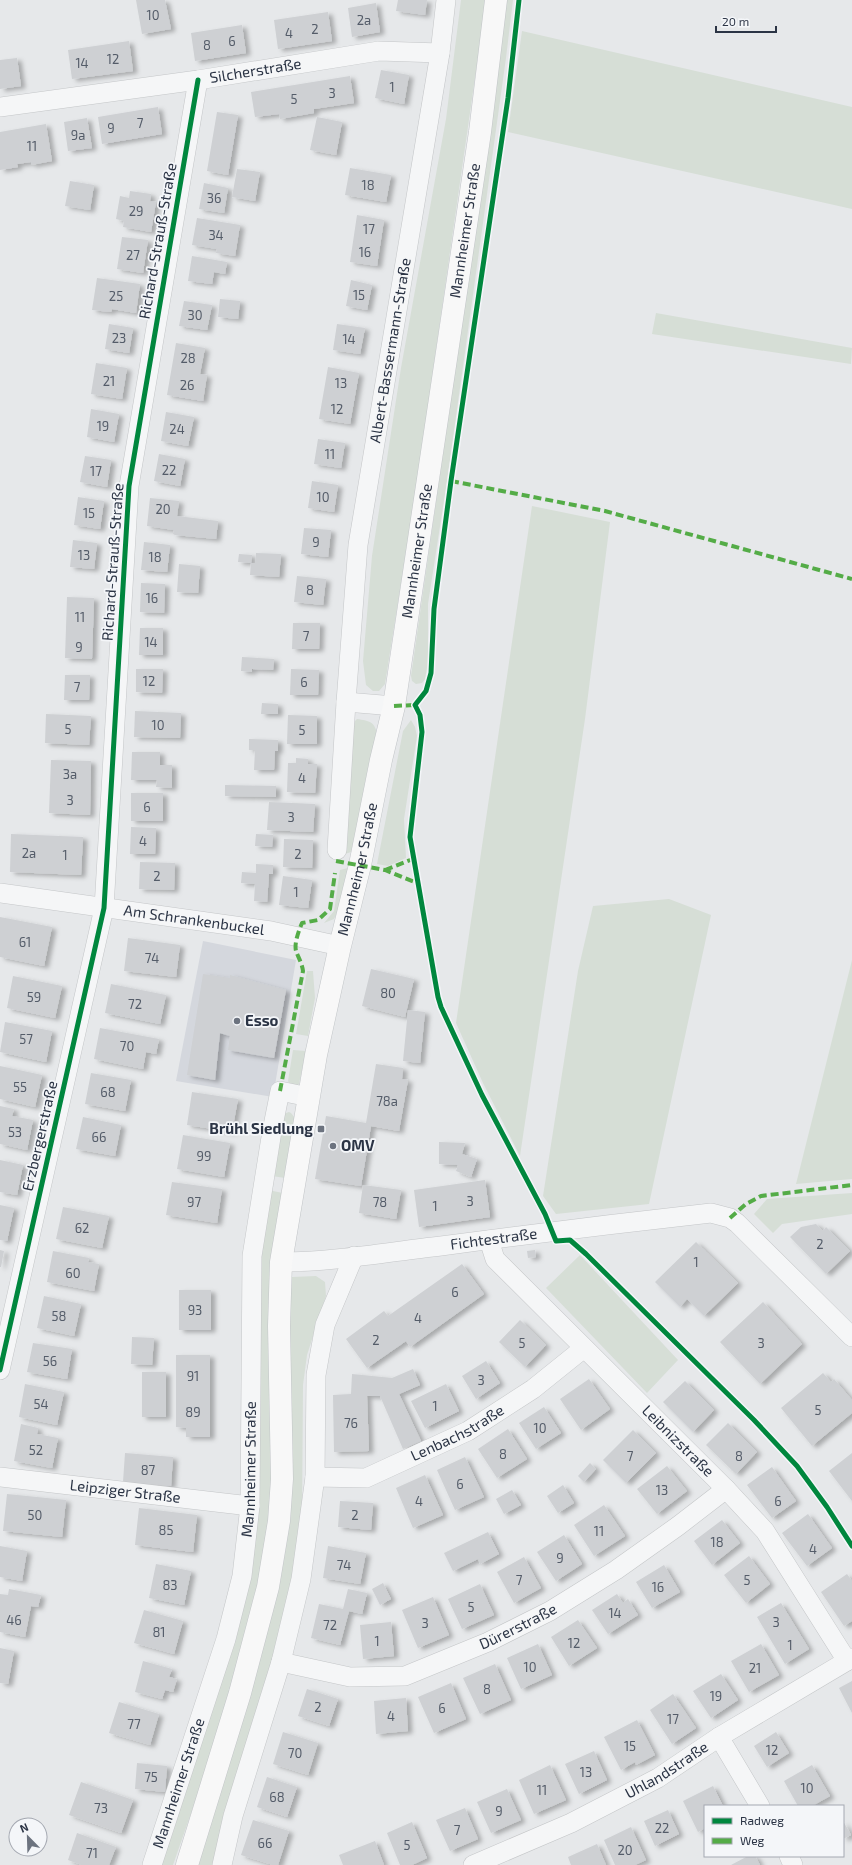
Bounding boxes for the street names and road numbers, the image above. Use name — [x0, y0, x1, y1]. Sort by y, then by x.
street label: Silcherstraße — [208, 54, 302, 86]
street label: Richard-Strauß-Straße — [134, 161, 180, 320]
street label: Mannheimer Straße — [445, 162, 483, 299]
street label: Albert-Bassermann-Straße — [365, 256, 414, 444]
street label: Richard-Strauß-Straße — [98, 482, 127, 642]
street label: Mannheimer Straße — [397, 482, 435, 620]
street label: Mannheimer Straße — [333, 801, 380, 938]
street label: Am Schrankenbuckel — [123, 900, 266, 938]
street label: Erzbergerstraße — [18, 1079, 60, 1193]
street label: Fichtestraße — [449, 1224, 538, 1253]
street label: Lenbachstraße — [408, 1400, 507, 1464]
street label: Mannheimer Straße — [237, 1401, 259, 1538]
street label: Leibnizstraße — [639, 1401, 718, 1480]
street label: Leipziger Straße — [69, 1475, 182, 1506]
street label: Dürerstraße — [476, 1599, 560, 1653]
street label: Mannheimer Straße — [148, 1715, 208, 1850]
street label: Uhlandstraße — [622, 1737, 711, 1802]

